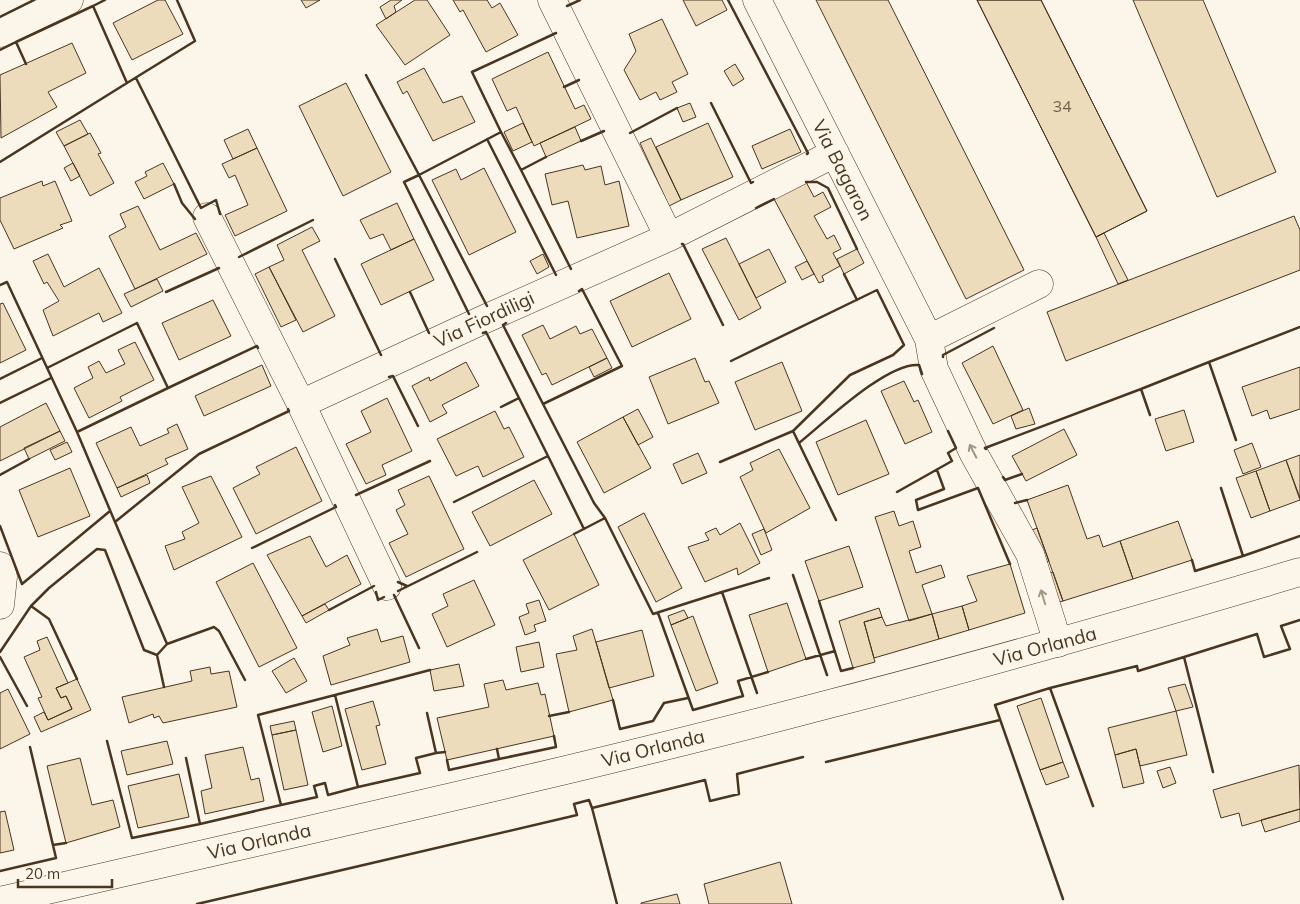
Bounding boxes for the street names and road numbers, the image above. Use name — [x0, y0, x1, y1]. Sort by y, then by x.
street label: Via Bagaron — [807, 116, 879, 224]
street label: Via Fiordiligi — [430, 285, 538, 353]
street label: Via Orlanda — [991, 621, 1099, 671]
street label: Via Orlanda — [599, 724, 707, 772]
street label: Via Orlanda — [205, 817, 313, 865]

